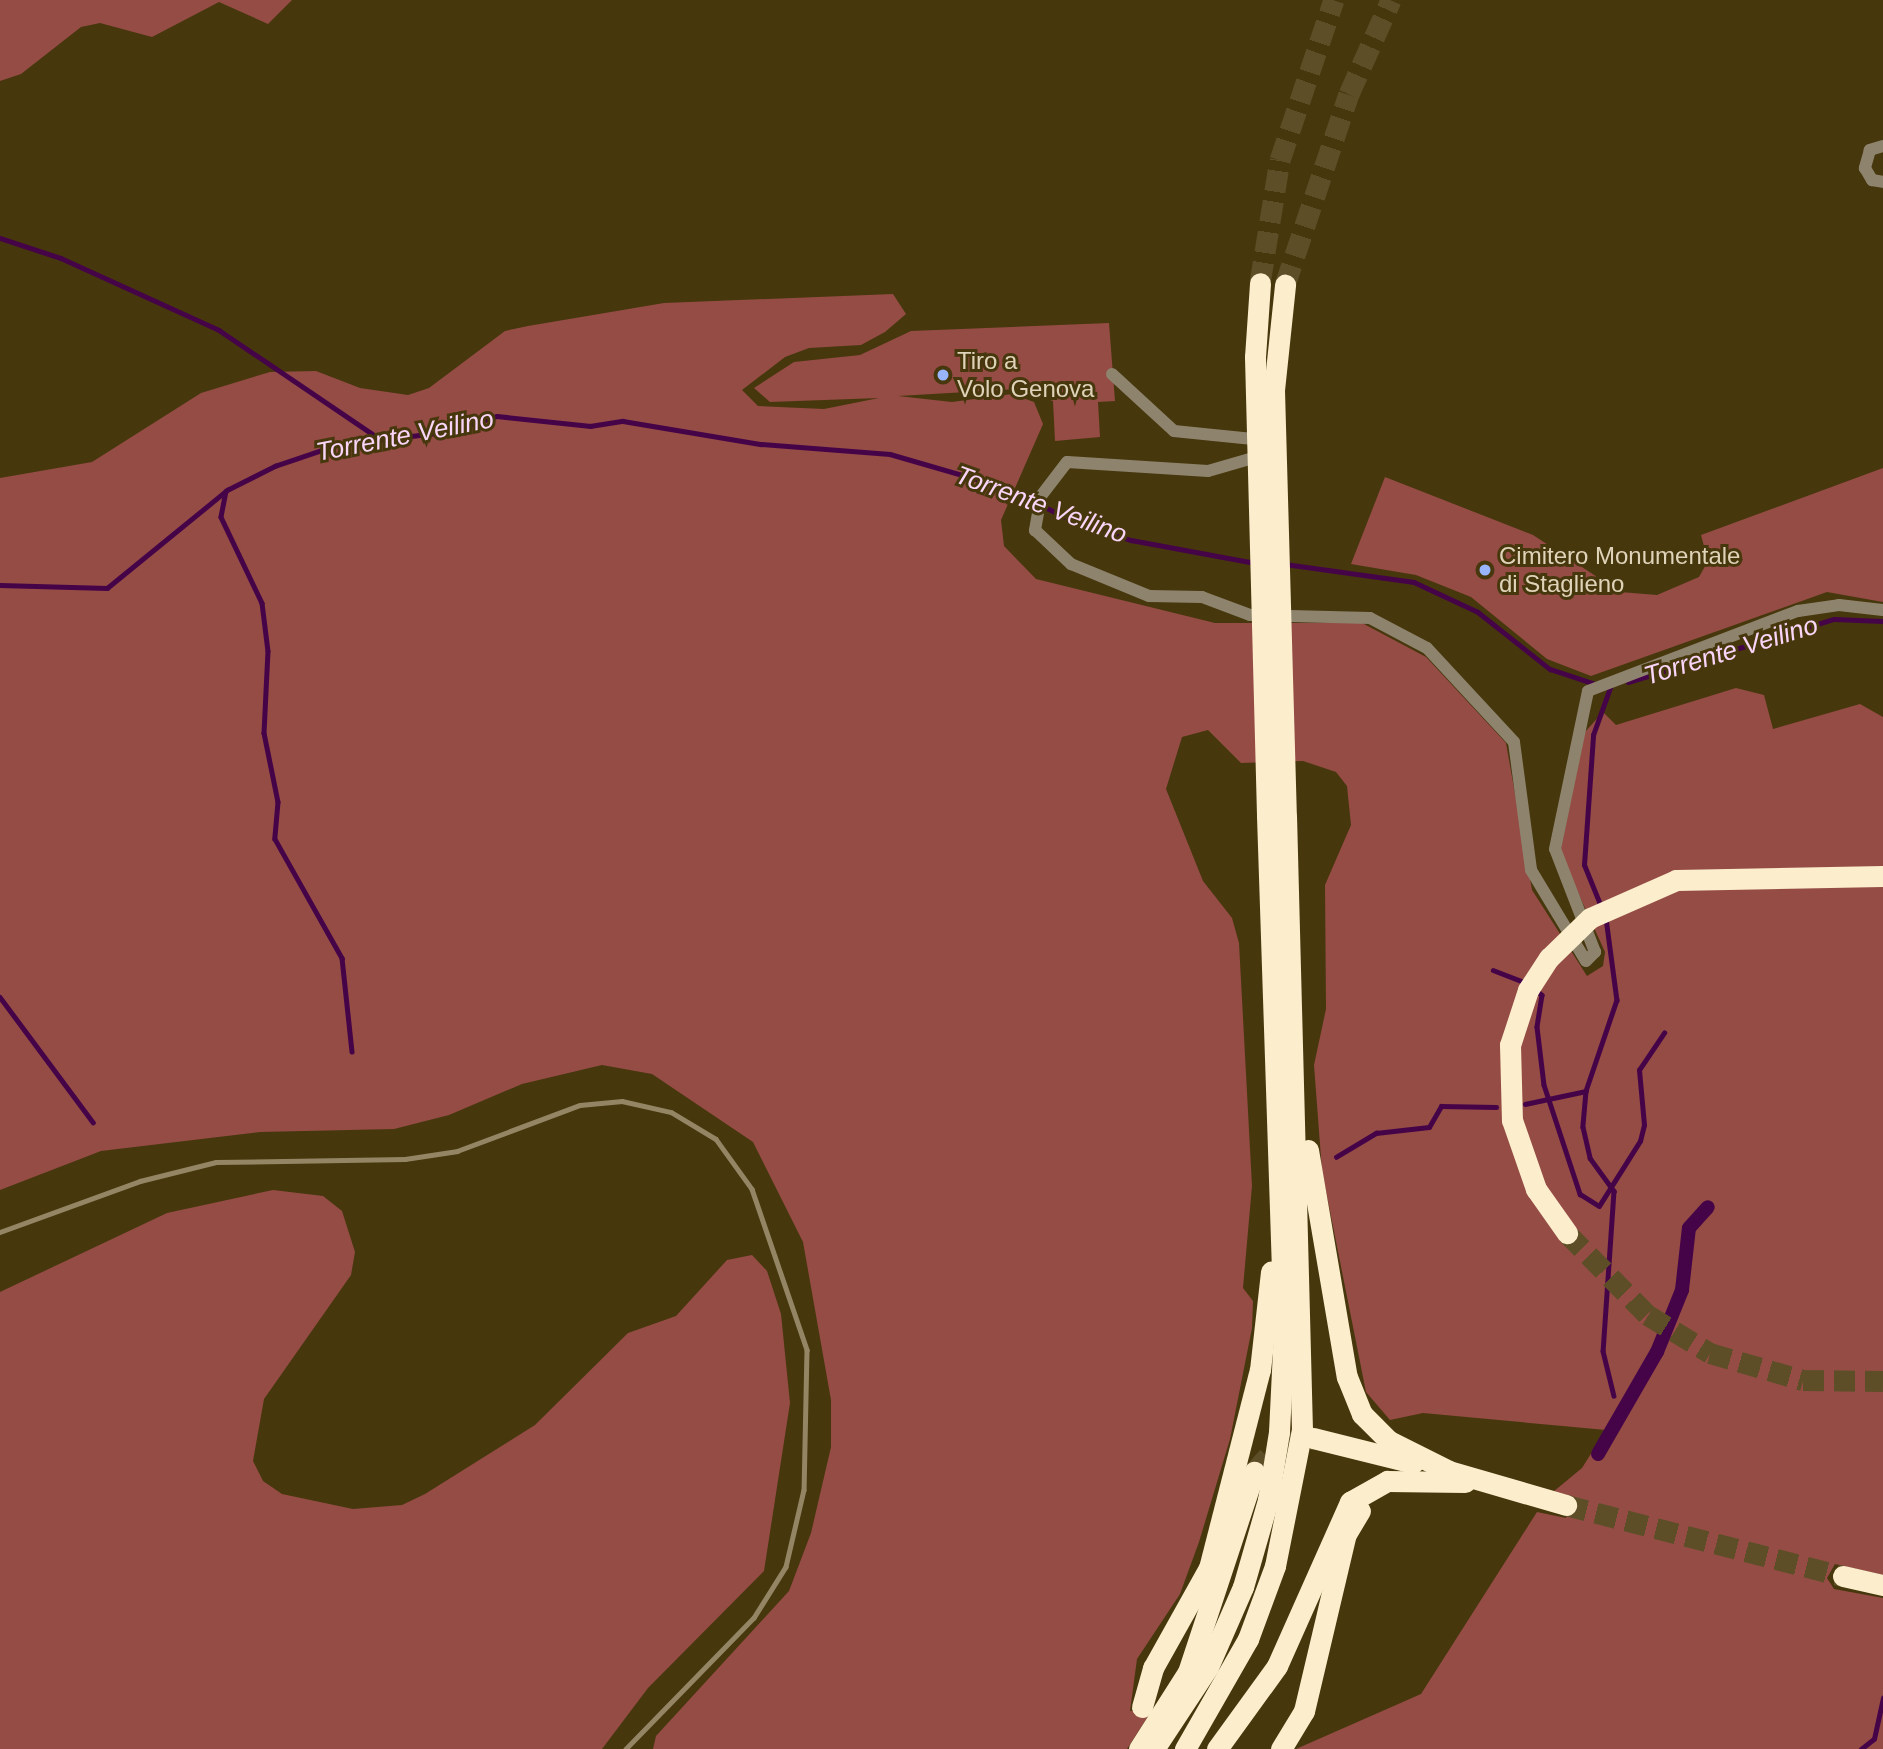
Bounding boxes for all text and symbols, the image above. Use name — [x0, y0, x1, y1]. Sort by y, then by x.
place label: Tiro a Volo Genova — [957, 347, 1094, 403]
marker: Tiro a Volo Genova — [935, 367, 951, 383]
water label: Torrente Veilino — [314, 403, 496, 469]
water label: Torrente Veilino — [951, 460, 1131, 550]
place label: Cimitero Monumentale di Staglieno — [1499, 542, 1740, 598]
marker: Cimitero Monumentale di Staglieno — [1477, 562, 1493, 578]
water label: Torrente Veilino — [1640, 610, 1822, 692]

